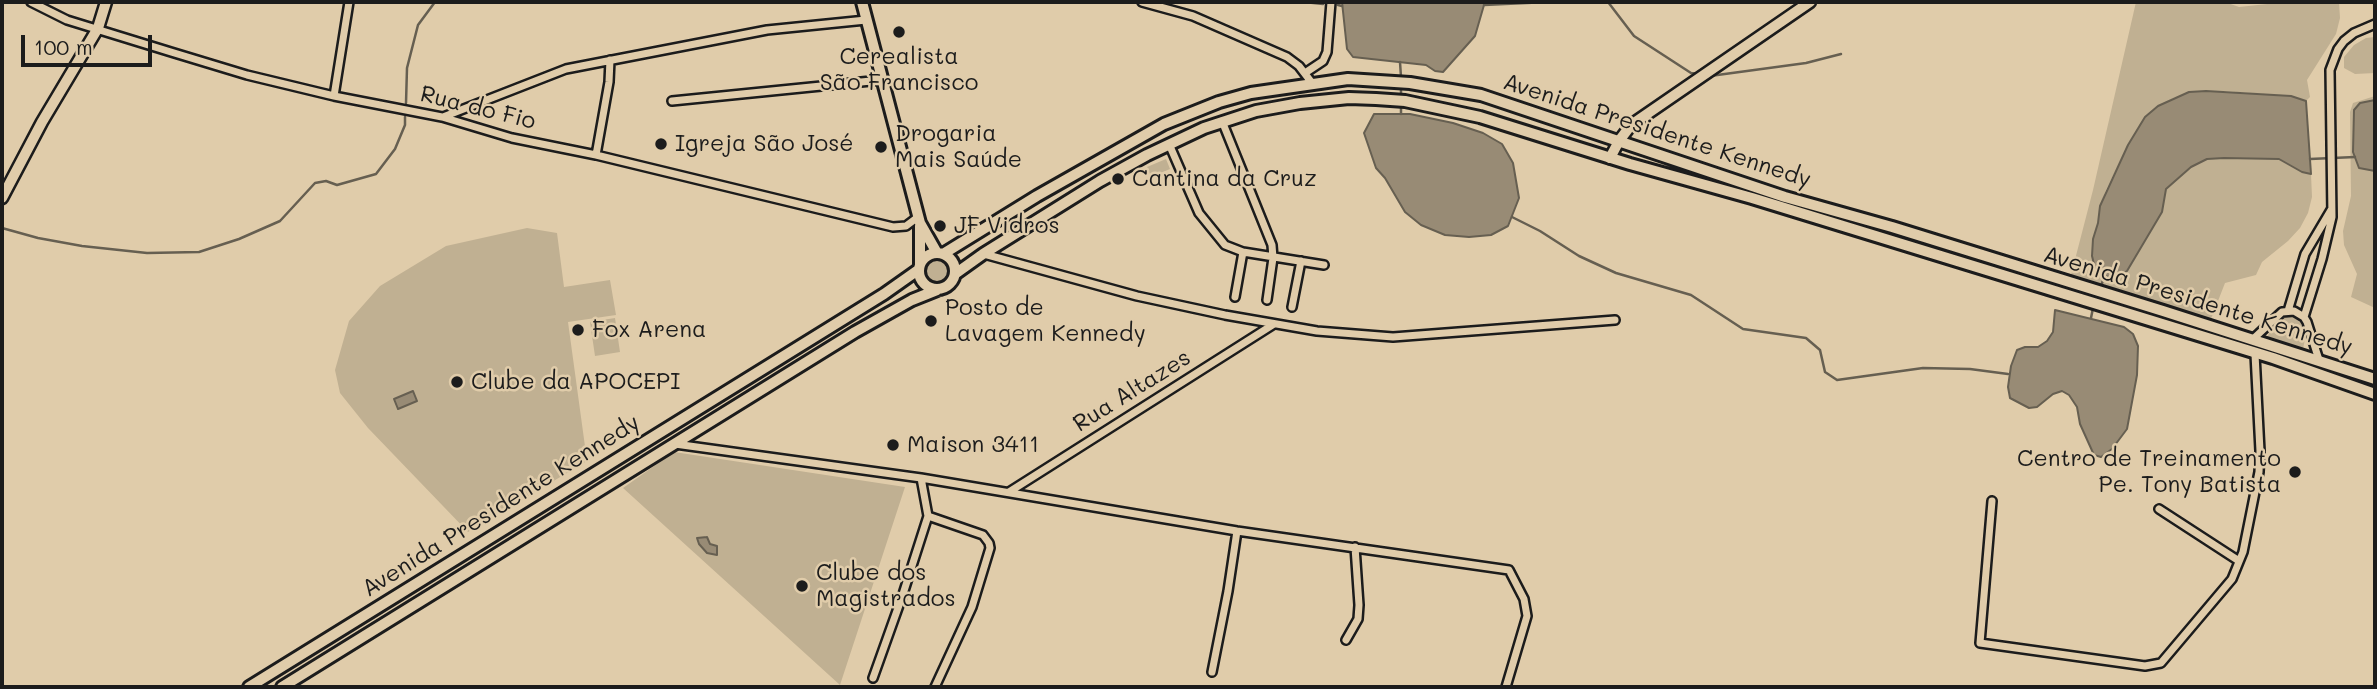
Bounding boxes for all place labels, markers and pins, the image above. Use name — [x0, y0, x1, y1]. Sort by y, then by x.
marker: Cerealista São Francisco — [891, 24, 907, 40]
place label: Cerealista São Francisco — [820, 43, 978, 97]
place label: Drogaria Mais Saúde — [895, 120, 1022, 174]
place label: Igreja São José — [675, 130, 854, 158]
marker: Igreja São José — [653, 136, 669, 152]
marker: Drogaria Mais Saúde — [873, 139, 889, 155]
place label: Cantina da Cruz — [1132, 165, 1317, 193]
marker: Cantina da Cruz — [1110, 171, 1126, 187]
place label: JF Vidros — [954, 212, 1060, 240]
marker: JF Vidros — [932, 218, 948, 234]
place label: Posto de Lavagem Kennedy — [945, 294, 1146, 348]
marker: Posto de Lavagem Kennedy — [923, 313, 939, 329]
place label: Fox Arena — [592, 316, 706, 344]
marker: Fox Arena — [570, 322, 586, 338]
place label: Clube da APOCEPI — [471, 368, 680, 396]
marker: Clube da APOCEPI — [449, 374, 465, 390]
place label: Maison 3411 — [907, 431, 1039, 459]
marker: Maison 3411 — [885, 437, 901, 453]
place label: Centro de Treinamento Pe. Tony Batista — [2017, 445, 2281, 499]
marker: Centro de Treinamento Pe. Tony Batista — [2287, 464, 2303, 480]
place label: Clube dos Magistrados — [816, 559, 956, 613]
marker: Clube dos Magistrados — [794, 578, 810, 594]

